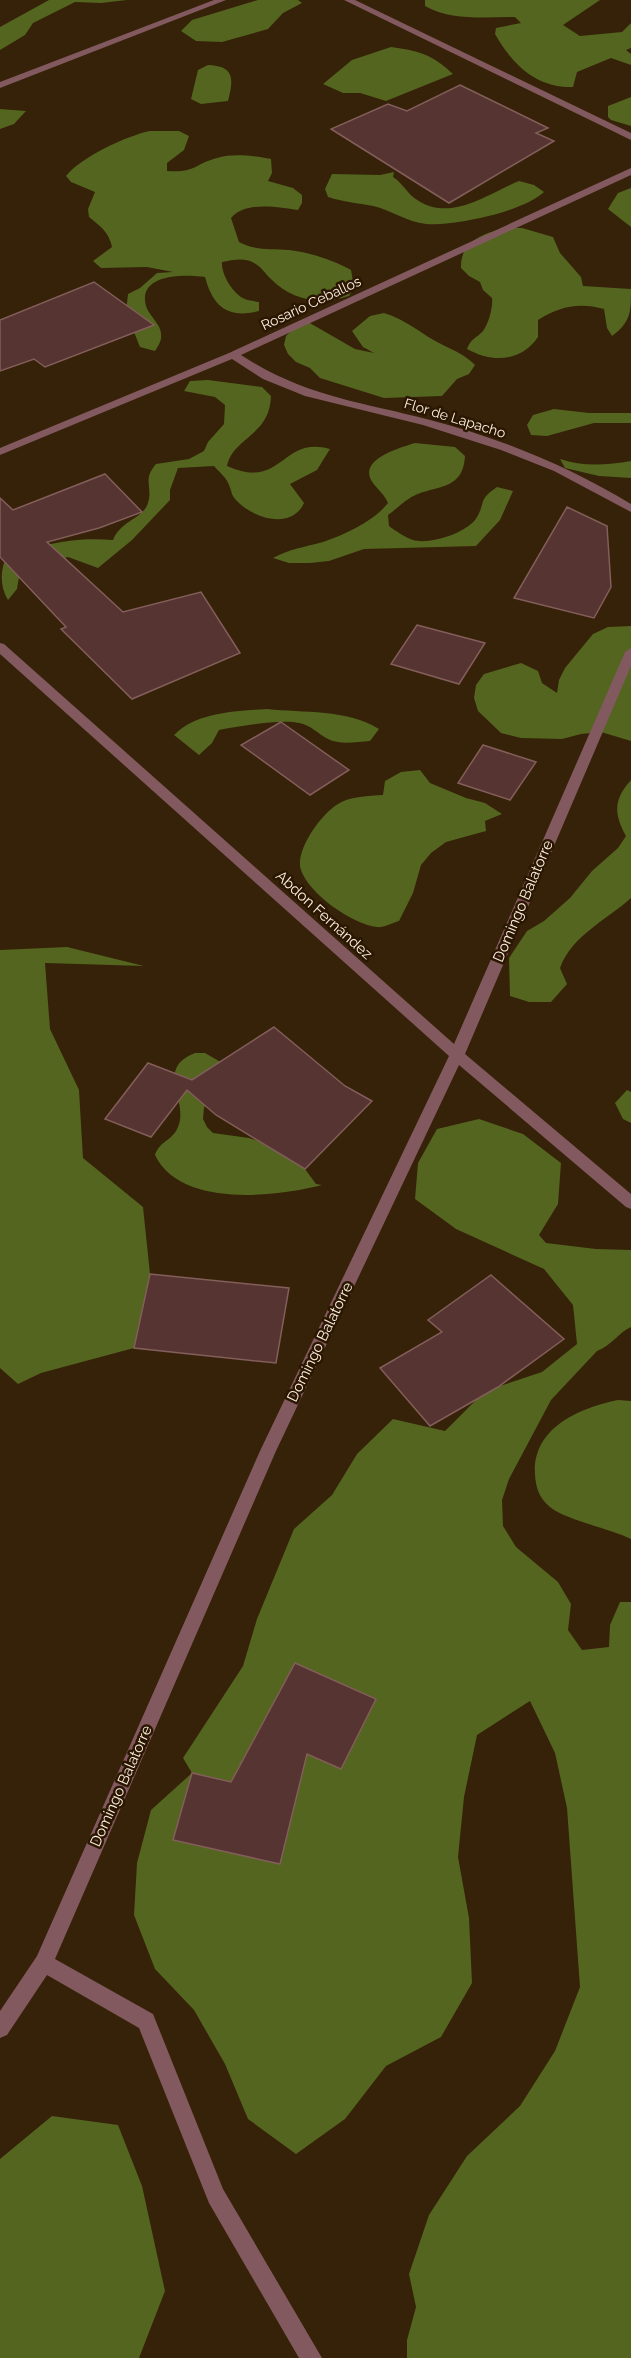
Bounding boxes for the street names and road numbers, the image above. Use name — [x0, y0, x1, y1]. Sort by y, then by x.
street label: Rosario Ceballos — [259, 273, 364, 333]
street label: Flor de Lapacho — [402, 395, 508, 441]
street label: Domingo Balatorre — [489, 837, 557, 965]
street label: Abdon Fernández — [272, 867, 376, 963]
street label: Domingo Balatorre — [283, 1279, 357, 1405]
street label: Domingo Balatorre — [86, 1722, 156, 1849]

